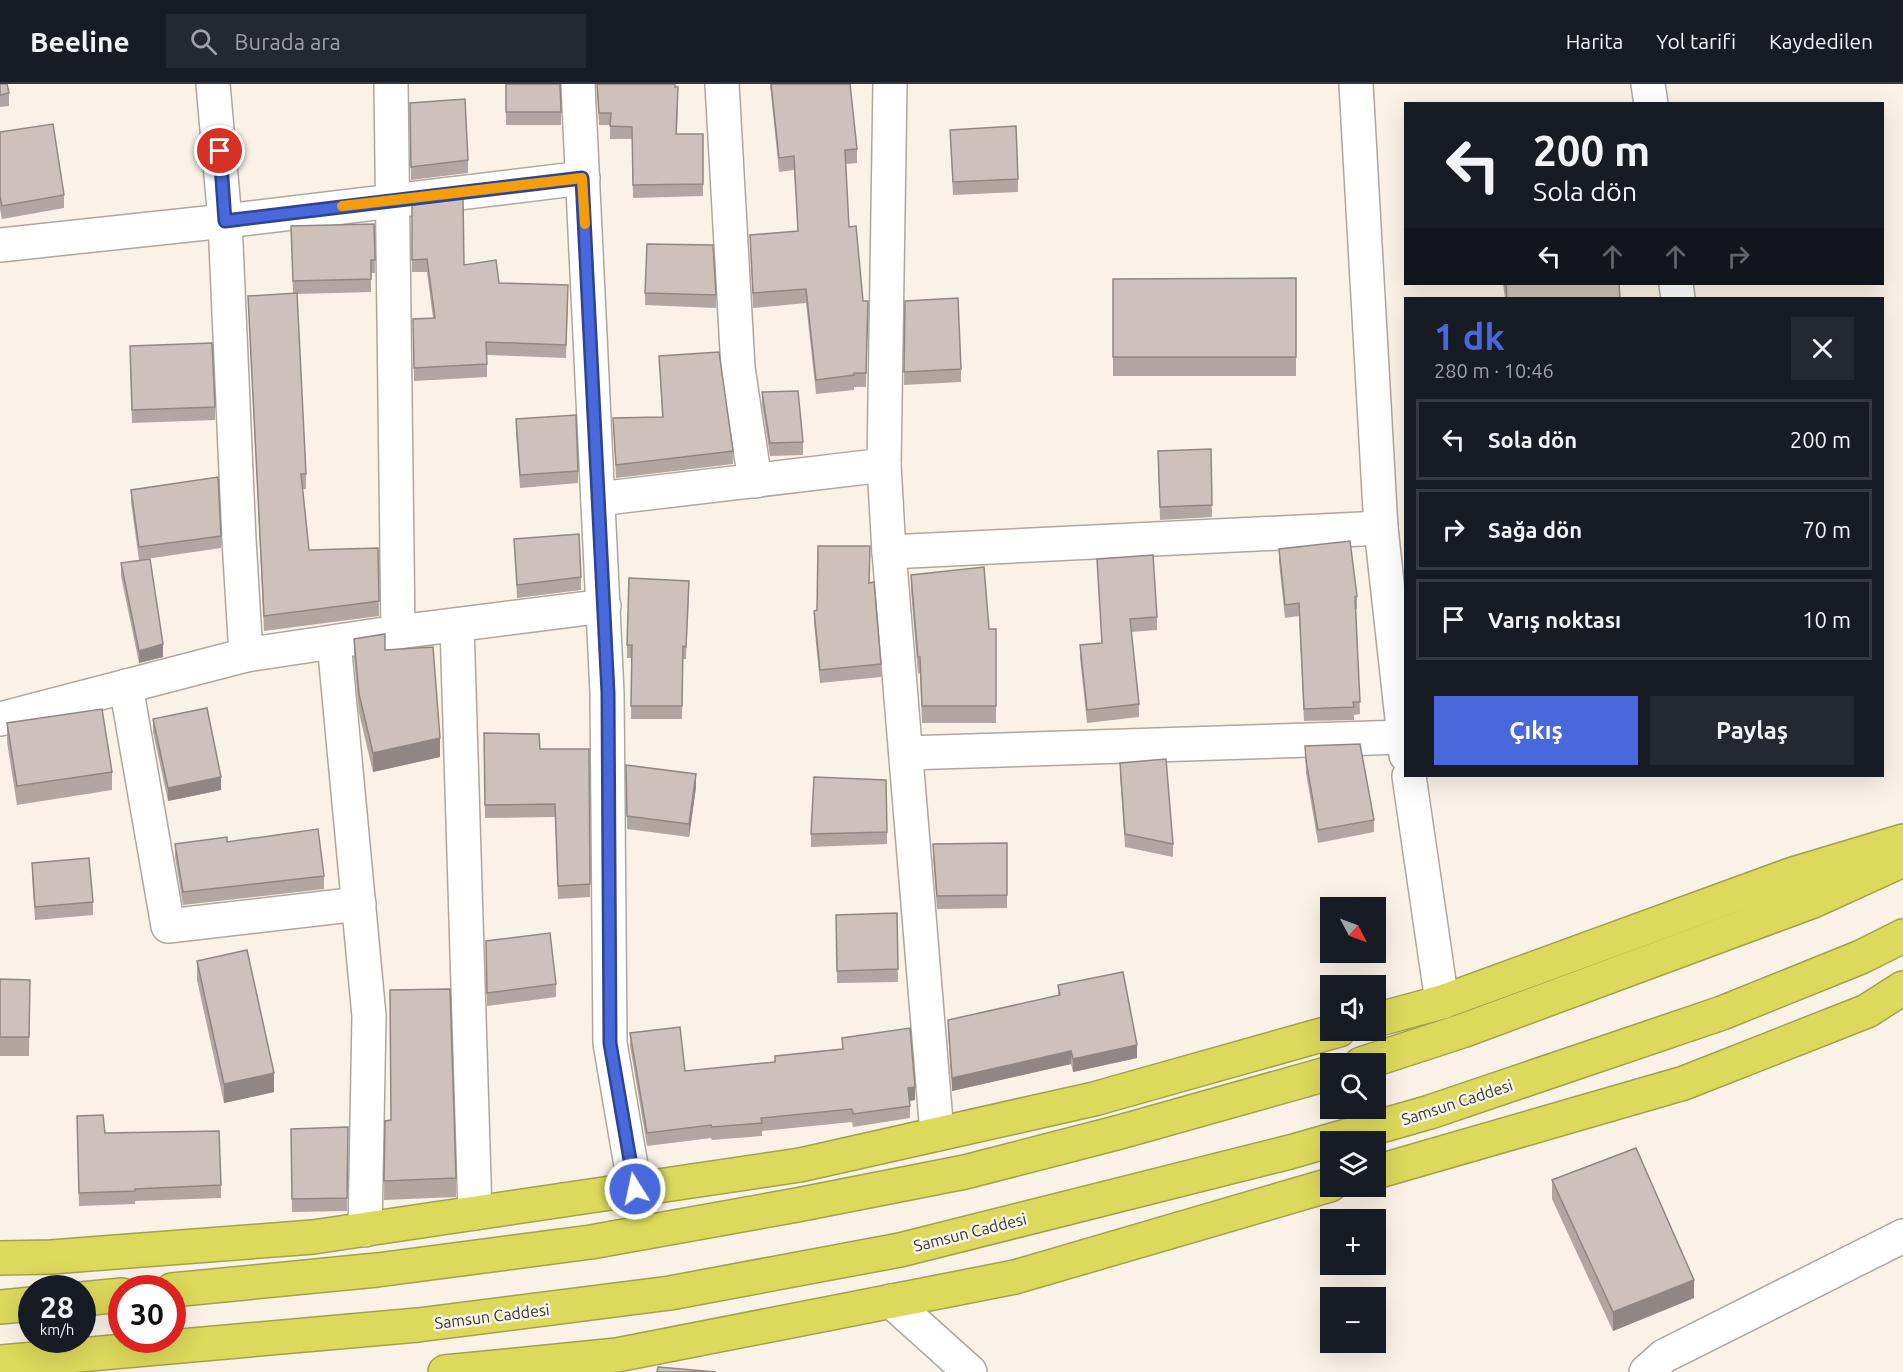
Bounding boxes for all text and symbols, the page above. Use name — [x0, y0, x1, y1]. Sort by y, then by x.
search box — [166, 14, 586, 68]
icon: search — [187, 25, 220, 58]
text: Beeline — [30, 26, 130, 57]
text: Burada ara — [235, 29, 341, 54]
text: Harita — [1566, 29, 1623, 53]
text: Yol tarifi — [1656, 29, 1736, 53]
text: Kaydedilen — [1769, 29, 1873, 53]
pin — [194, 125, 245, 176]
icon: left — [1434, 126, 1512, 204]
text: 200 m — [1533, 127, 1650, 174]
icon: arrive — [203, 134, 236, 167]
text: Sola dön — [1533, 176, 1637, 206]
icon: left — [1533, 240, 1566, 273]
icon: ahead — [1596, 240, 1629, 273]
icon: ahead — [1659, 240, 1692, 273]
icon: right — [1722, 240, 1755, 273]
text: 1 dk — [1434, 316, 1505, 357]
button: close — [1791, 317, 1854, 380]
text: 280 m · 10:46 — [1434, 359, 1554, 382]
icon: left — [1437, 423, 1470, 456]
text: Sola dön — [1488, 427, 1577, 452]
text: 200 m — [1790, 427, 1851, 452]
icon: right — [1437, 513, 1470, 546]
text: Sağa dön — [1488, 517, 1582, 542]
text: 70 m — [1802, 517, 1851, 542]
icon: arrive — [1437, 603, 1470, 636]
text: Varış noktası — [1488, 607, 1621, 632]
text: 10 m — [1802, 607, 1851, 632]
button: Çıkış — [1434, 696, 1638, 765]
button: Paylaş — [1650, 696, 1854, 765]
north arrow — [1320, 897, 1386, 963]
map controls — [1320, 897, 1386, 1353]
button: sound — [1320, 975, 1386, 1041]
button: search — [1320, 1053, 1386, 1119]
street label: Samsun Caddesi — [1399, 1076, 1515, 1128]
button: layers — [1320, 1131, 1386, 1197]
position arrow — [603, 1157, 667, 1221]
street label: Samsun Caddesi — [912, 1209, 1028, 1255]
button: + — [1320, 1209, 1386, 1275]
speed limit sign: 30 — [108, 1275, 186, 1353]
button: − — [1320, 1287, 1386, 1353]
text: 28 — [40, 1290, 74, 1324]
street label: Samsun Caddesi — [433, 1300, 551, 1332]
text: km/h — [40, 1321, 74, 1338]

